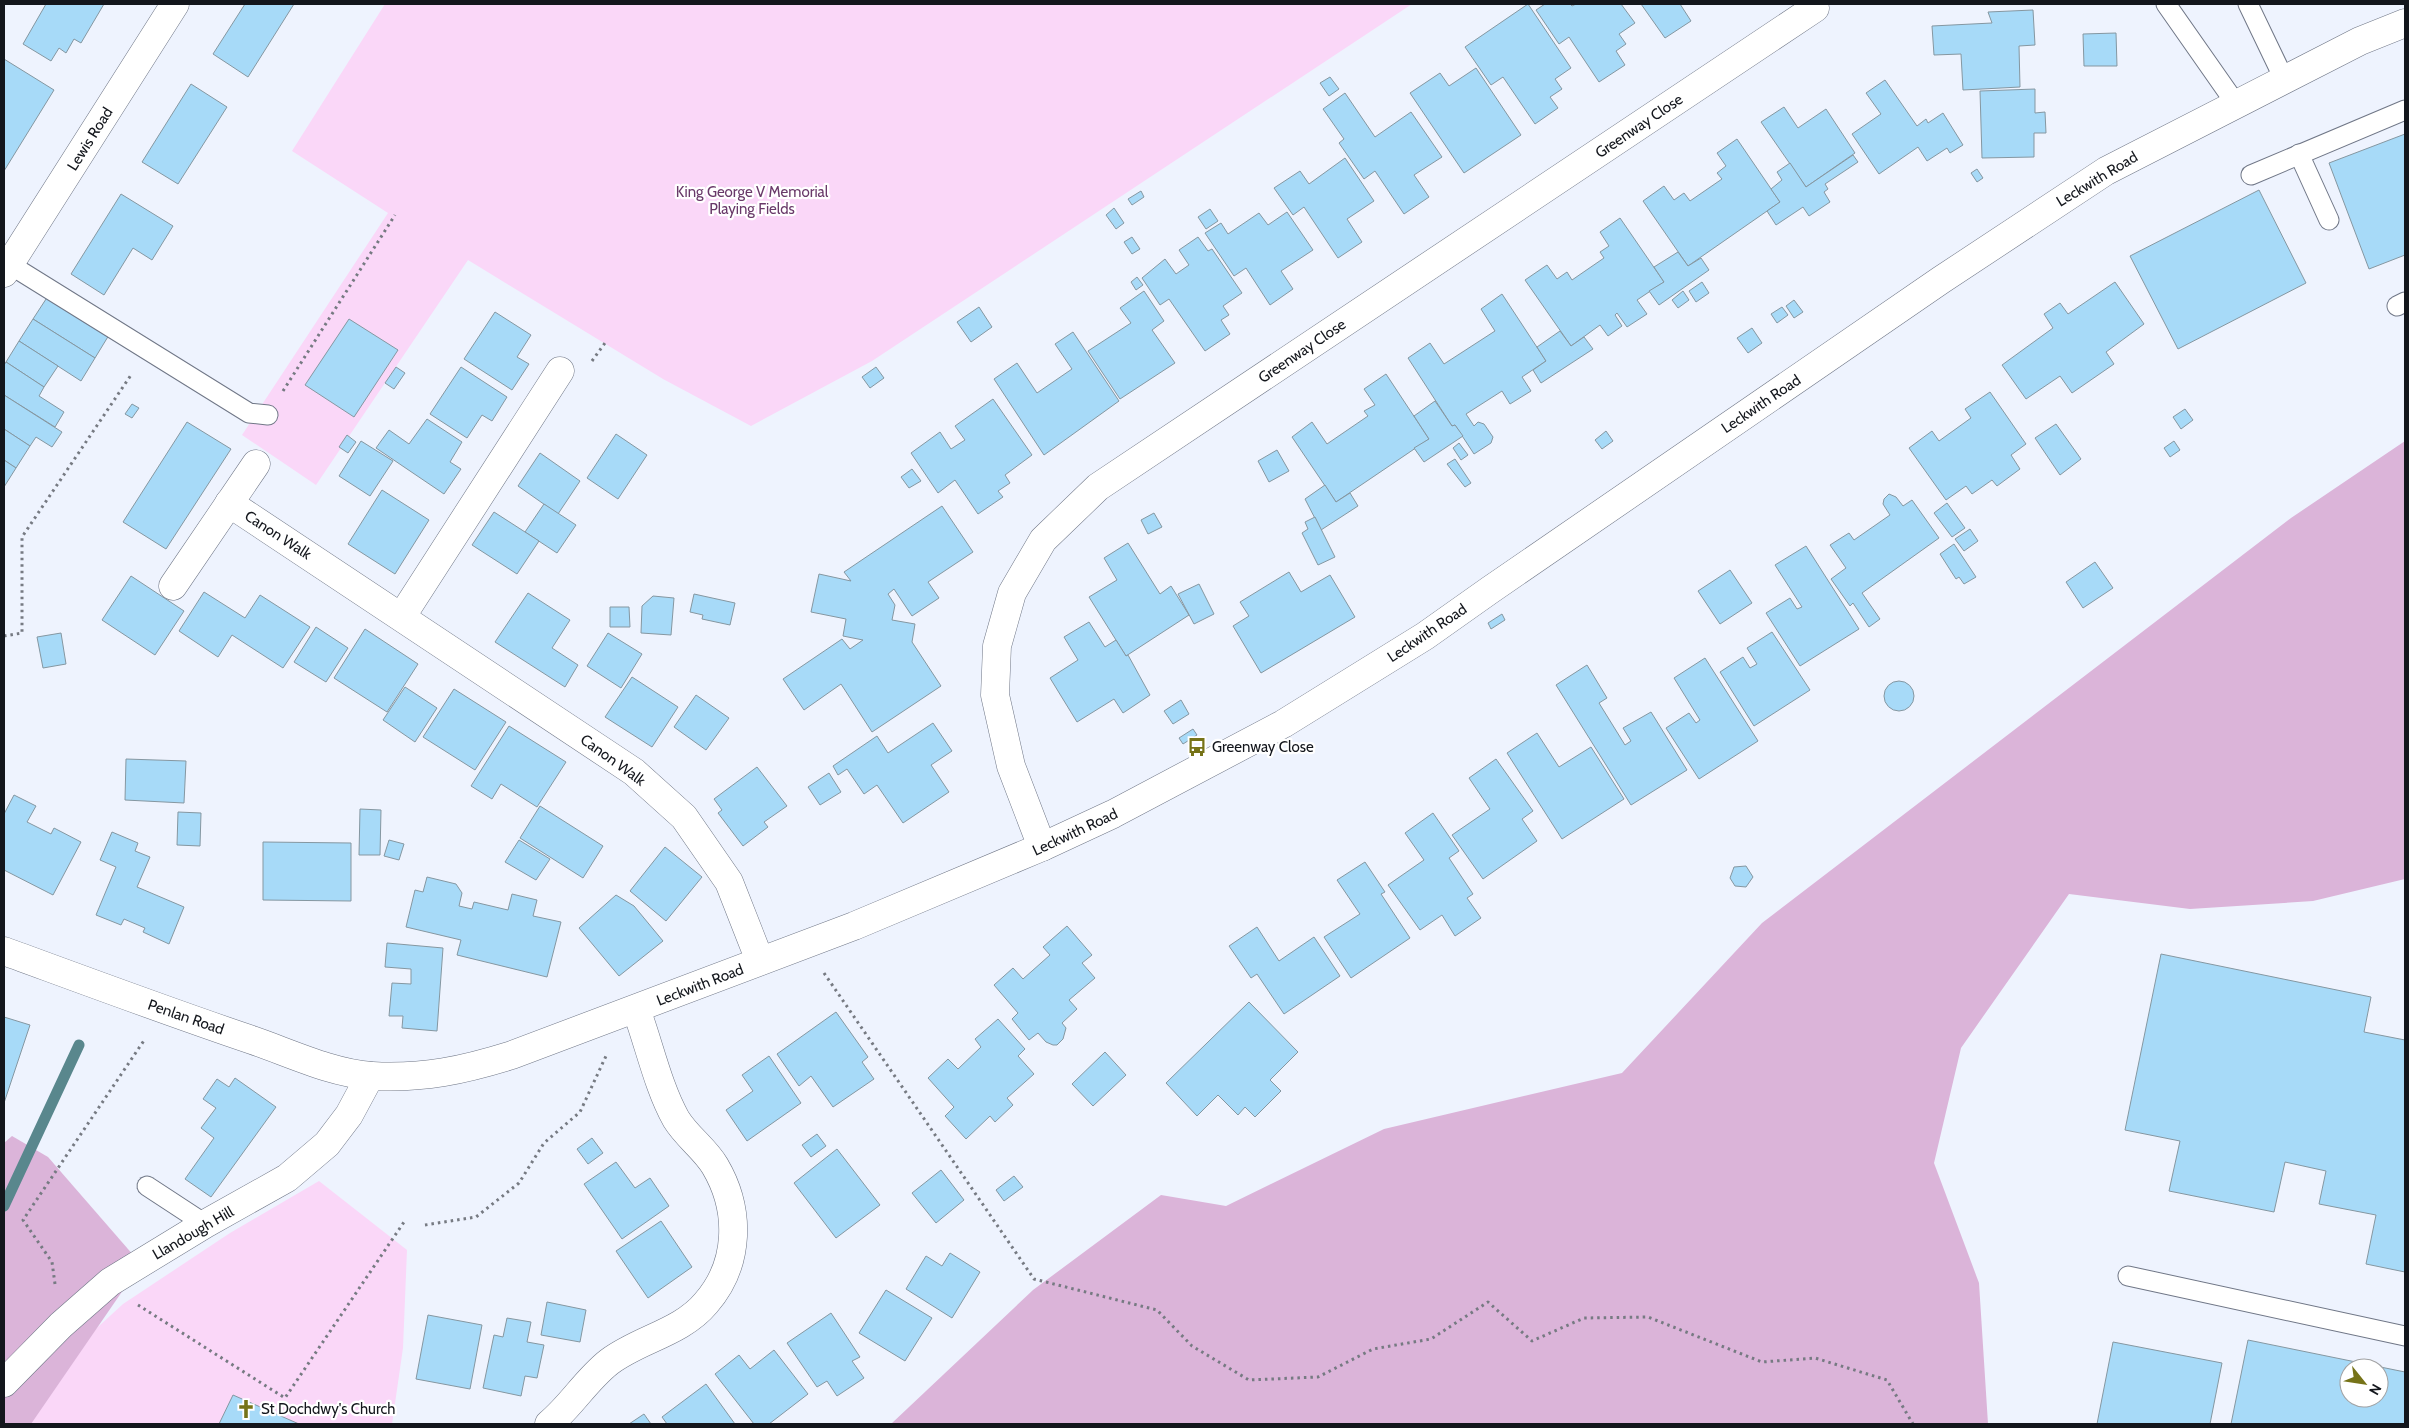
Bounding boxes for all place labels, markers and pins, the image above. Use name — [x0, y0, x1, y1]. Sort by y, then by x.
bus stop icon: Greenway Close — [1186, 736, 1208, 758]
place label: Greenway Close — [1212, 738, 1314, 756]
church icon: St Dochdwy's Church — [235, 1398, 257, 1420]
place label: St Dochdwy's Church — [261, 1400, 395, 1418]

